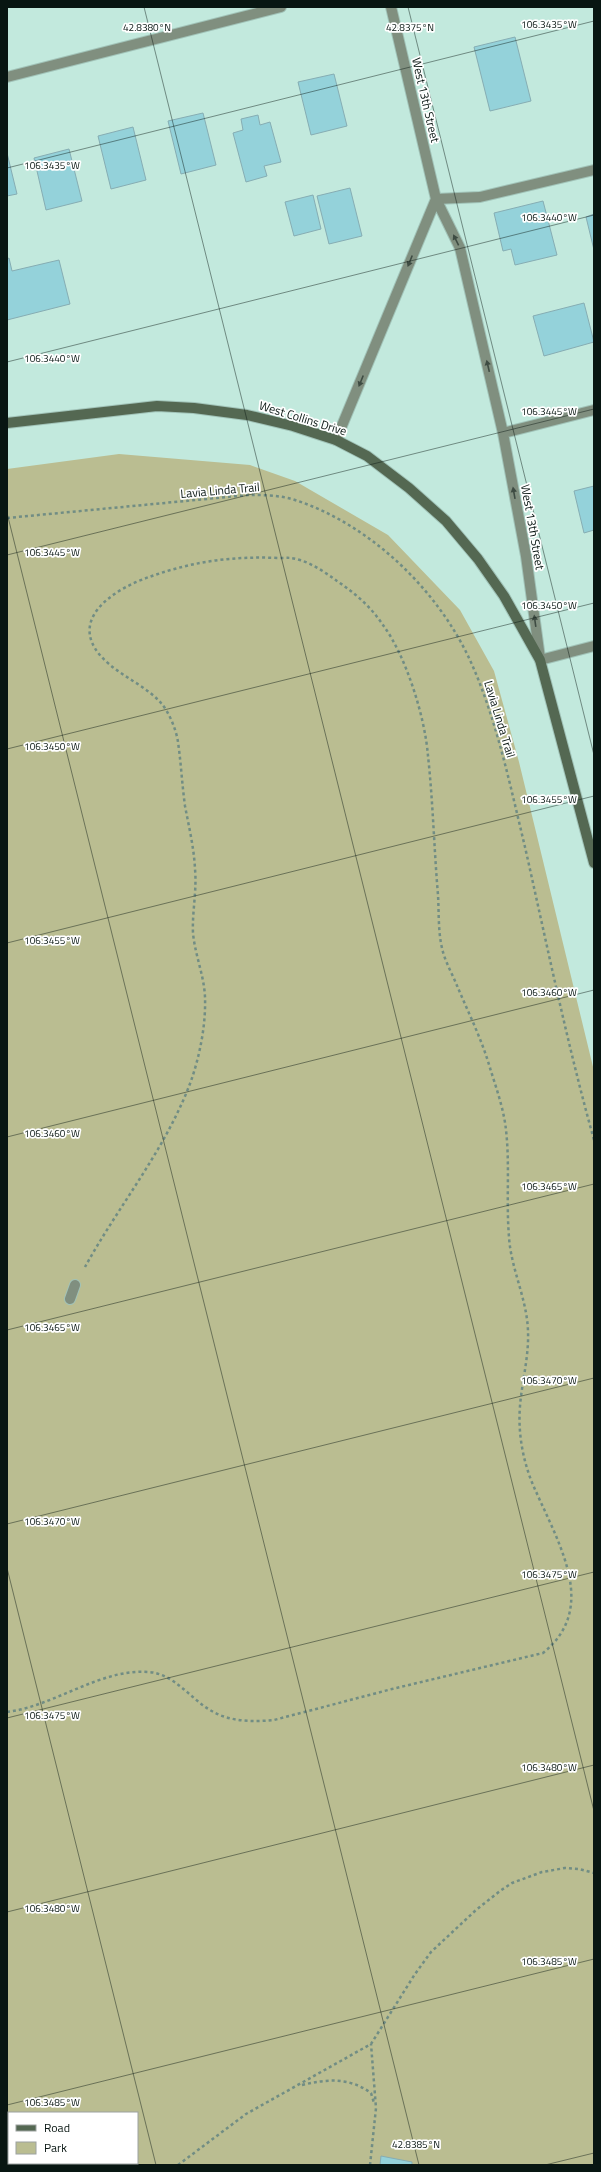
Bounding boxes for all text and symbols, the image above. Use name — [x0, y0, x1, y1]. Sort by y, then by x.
text: 106.3435°W — [521, 17, 577, 32]
text: 42.8380°N — [123, 20, 171, 35]
text: 42.8375°N — [386, 20, 434, 35]
street label: West 13th Street — [407, 56, 445, 145]
text: 106.3435°W — [24, 158, 80, 173]
text: 106.3440°W — [521, 210, 577, 225]
one-way arrow — [453, 234, 459, 246]
one-way arrow — [407, 255, 413, 267]
text: 106.3440°W — [24, 351, 80, 366]
one-way arrow — [484, 360, 490, 372]
one-way arrow — [357, 375, 363, 387]
street label: West Collins Drive — [257, 396, 349, 440]
text: 106.3445°W — [521, 404, 577, 419]
street label: Lavia Linda Trail — [180, 477, 260, 503]
street label: West 13th Street — [516, 483, 550, 572]
one-way arrow — [511, 487, 517, 499]
text: 106.3445°W — [24, 545, 80, 560]
text: 106.3450°W — [521, 598, 577, 613]
one-way arrow — [532, 615, 538, 627]
street label: Lavia Linda Trail — [479, 678, 521, 760]
text: 106.3450°W — [24, 739, 80, 754]
text: 106.3455°W — [521, 792, 577, 807]
text: 106.3455°W — [24, 933, 80, 948]
text: 106.3460°W — [521, 985, 577, 1000]
text: 106.3460°W — [24, 1126, 80, 1141]
text: 106.3465°W — [521, 1179, 577, 1194]
text: 106.3465°W — [24, 1320, 80, 1335]
text: 106.3470°W — [521, 1373, 577, 1388]
text: 106.3470°W — [24, 1514, 80, 1529]
text: 106.3475°W — [521, 1567, 577, 1582]
text: 106.3475°W — [24, 1708, 80, 1723]
text: 106.3480°W — [521, 1760, 577, 1775]
text: 106.3480°W — [24, 1901, 80, 1916]
text: 106.3485°W — [521, 1954, 577, 1969]
text: 106.3485°W — [24, 2095, 80, 2110]
legend — [8, 2112, 138, 2164]
text: Road — [44, 2118, 70, 2137]
text: 42.8385°N — [392, 2137, 440, 2152]
text: Park — [44, 2138, 67, 2157]

